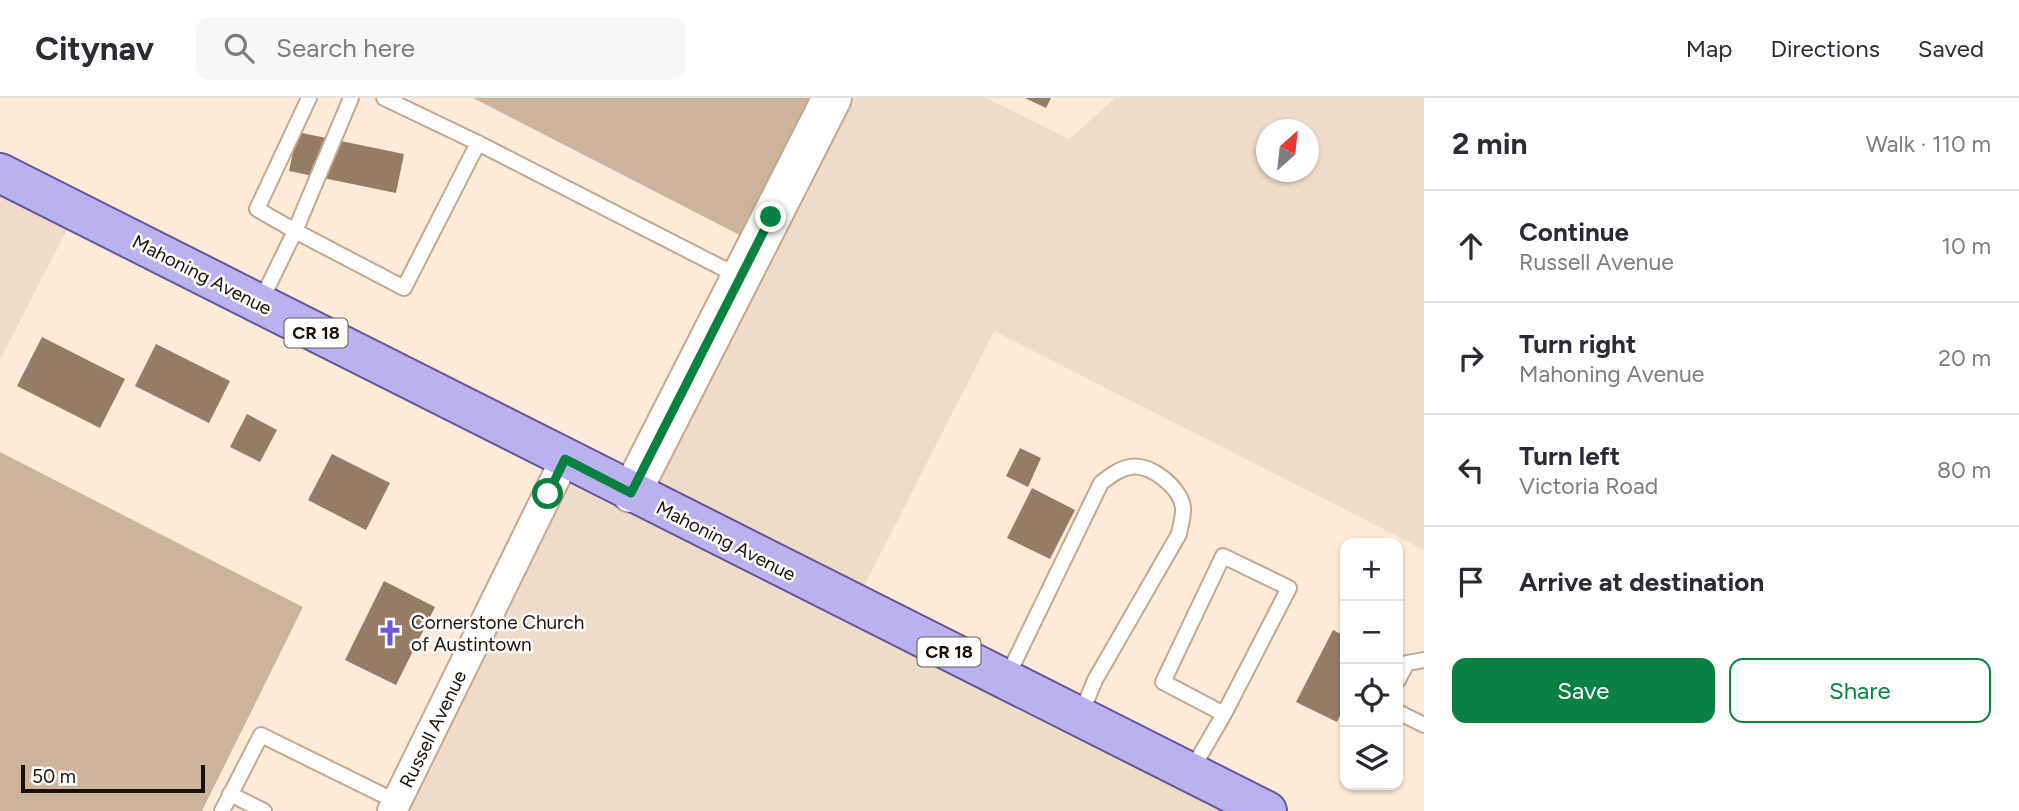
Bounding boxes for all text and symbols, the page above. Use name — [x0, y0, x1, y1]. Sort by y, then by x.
search box — [196, 17, 686, 80]
text: Citynav — [35, 29, 154, 68]
icon: search — [220, 29, 258, 67]
text: Search here — [276, 32, 415, 64]
text: Map — [1686, 34, 1732, 63]
text: Directions — [1770, 34, 1880, 63]
text: Saved — [1918, 34, 1984, 63]
north arrow — [1256, 119, 1319, 182]
text: 2 min — [1452, 125, 1528, 162]
text: Walk · 110 m — [1866, 130, 1991, 158]
route end — [755, 201, 786, 232]
text: Continue — [1519, 216, 1629, 248]
icon: ahead — [1452, 227, 1490, 265]
street label: Mahoning Avenue — [129, 230, 275, 320]
text: 10 m — [1942, 232, 1991, 260]
text: Russell Avenue — [1519, 248, 1674, 276]
road number: CR 18 — [284, 318, 348, 347]
text: Turn right — [1519, 328, 1636, 360]
icon: right — [1452, 339, 1490, 377]
text: 20 m — [1938, 344, 1991, 372]
text: Mahoning Avenue — [1519, 360, 1704, 388]
text: Turn left — [1519, 440, 1620, 472]
icon: left — [1452, 451, 1490, 489]
text: 80 m — [1937, 456, 1991, 484]
text: Victoria Road — [1519, 472, 1658, 500]
route start — [532, 478, 563, 509]
street label: Mahoning Avenue — [653, 496, 799, 586]
map controls — [1340, 538, 1403, 790]
button: + — [1340, 538, 1403, 601]
icon: arrive — [1452, 563, 1490, 601]
text: Arrive at destination — [1519, 566, 1764, 598]
button: − — [1340, 601, 1403, 664]
place label: Cornerstone Church of Austintown — [411, 611, 584, 656]
church icon: Cornerstone Church of Austintown — [375, 618, 405, 648]
road number: CR 18 — [918, 638, 981, 666]
button: Save — [1452, 658, 1715, 723]
button: Share — [1729, 658, 1991, 723]
button: locate — [1340, 664, 1403, 727]
street label: Russell Avenue — [395, 666, 471, 792]
button: layers — [1340, 727, 1403, 790]
scale bar — [21, 762, 205, 794]
text: 50 m — [32, 765, 76, 788]

